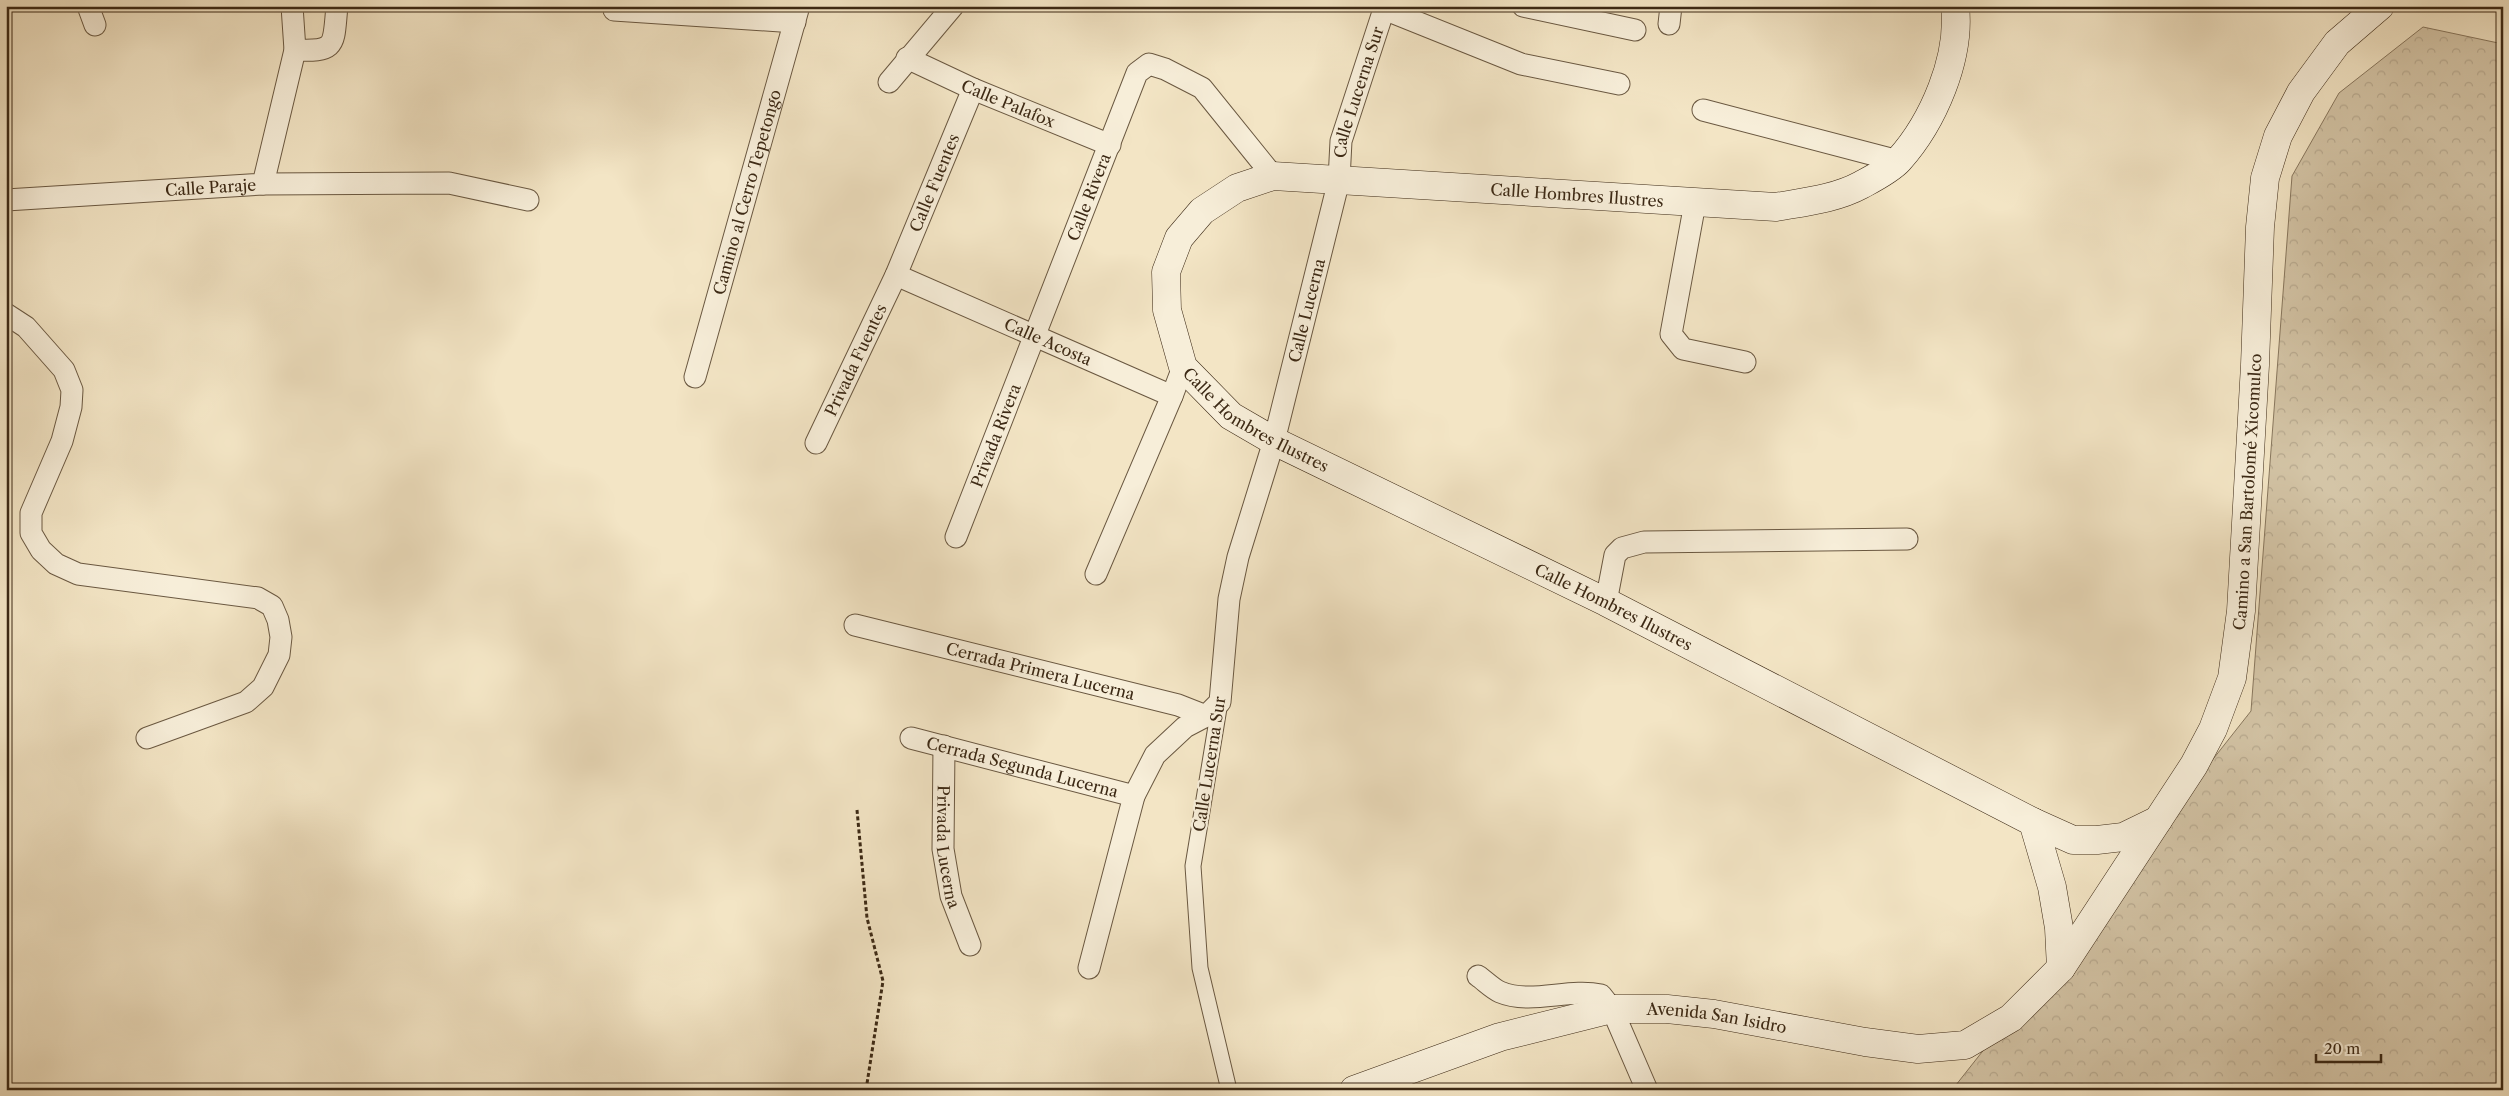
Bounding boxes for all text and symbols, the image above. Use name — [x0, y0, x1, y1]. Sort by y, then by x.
street label: Calle Lucerna Sur — [1330, 24, 1388, 158]
street label: Calle Palafox — [958, 75, 1059, 132]
street label: Camino al Cerro Tepetongo — [709, 87, 785, 297]
street label: Calle Fuentes — [905, 131, 963, 235]
street label: Calle Rivera — [1063, 150, 1115, 244]
street label: Calle Paraje — [165, 174, 257, 200]
street label: Calle Hombres Ilustres — [1490, 179, 1664, 211]
street label: Calle Lucerna — [1284, 256, 1329, 365]
street label: Privada Fuentes — [820, 301, 891, 419]
street label: Calle Acosta — [1001, 314, 1095, 370]
street label: Camino a San Bartolomé Xicomulco — [2229, 353, 2265, 631]
street label: Calle Hombres Ilustres — [1179, 363, 1332, 476]
street label: Privada Rivera — [966, 380, 1025, 490]
street label: Calle Hombres Ilustres — [1531, 559, 1696, 655]
street label: Cerrada Primera Lucerna — [944, 638, 1137, 704]
street label: Calle Lucerna Sur — [1188, 695, 1230, 833]
street label: Cerrada Segunda Lucerna — [924, 732, 1121, 802]
street label: Privada Lucerna — [933, 785, 965, 912]
street label: Avenida San Isidro — [1646, 999, 1788, 1037]
scale bar — [2316, 1031, 2382, 1063]
text: 20 m — [2324, 1039, 2360, 1058]

